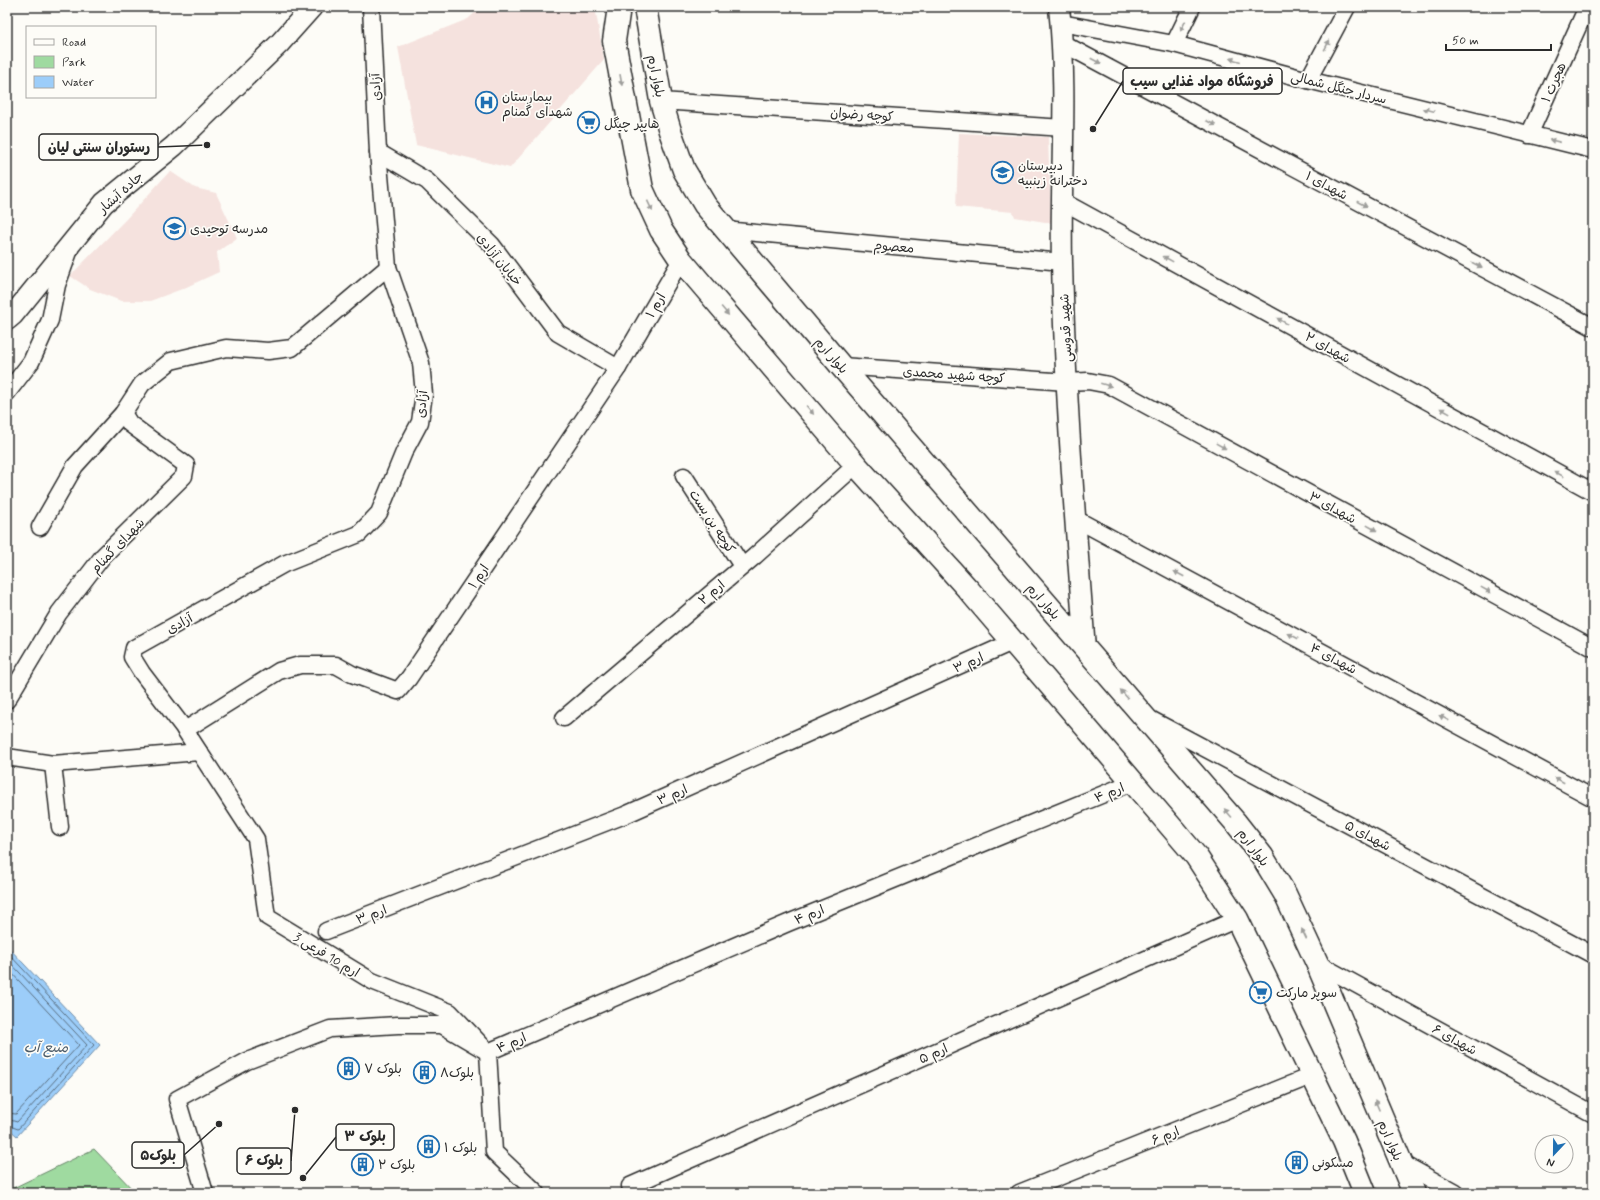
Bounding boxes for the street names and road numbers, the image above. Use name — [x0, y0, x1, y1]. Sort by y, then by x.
street label: بلوار ارم — [642, 54, 668, 99]
street label: هجرت ۱ — [1538, 60, 1571, 105]
street label: سردار جنگل شمالی — [1289, 68, 1388, 109]
street label: آزادی — [367, 72, 386, 101]
street label: کوچه رضوان — [830, 105, 895, 126]
street label: جاده آبشار — [94, 168, 147, 218]
street label: شهدای ۱ — [1302, 168, 1350, 204]
street label: خیابان آزادی — [472, 230, 525, 290]
street label: معصوم — [873, 237, 915, 259]
street label: ارم ۱ — [642, 290, 671, 322]
street label: شهید قدوسی — [1056, 293, 1077, 363]
street label: شهدای ۲ — [1301, 329, 1353, 368]
street label: بلوار ارم — [810, 334, 851, 378]
street label: کوچه شهید محمدی — [902, 363, 1006, 388]
street label: آزادی — [413, 389, 432, 419]
street label: کوچه بن بست — [685, 487, 739, 557]
street label: شهدای ۳ — [1306, 488, 1359, 528]
street label: شهدای گمنام — [87, 515, 149, 578]
street label: ارم ۱ — [465, 561, 494, 593]
street label: ارم ۲ — [695, 577, 730, 610]
street label: بلوار ارم — [1022, 580, 1063, 624]
street label: آزادی — [164, 610, 197, 638]
street label: شهدای ۴ — [1307, 640, 1360, 679]
street label: ارم ۳ — [951, 649, 987, 679]
street label: ارم ۴ — [1092, 780, 1127, 808]
street label: ارم ۳ — [655, 781, 691, 811]
street label: شهدای ۵ — [1341, 817, 1393, 856]
street label: بلوار ارم — [1232, 825, 1272, 871]
street label: ارم ۳ — [354, 902, 390, 930]
street label: ارم ۴ — [792, 902, 827, 930]
street label: ارم 10 فرعی 3 — [290, 929, 362, 983]
street label: شهدای ۶ — [1429, 1021, 1480, 1060]
street label: ارم ۴ — [494, 1030, 530, 1058]
street label: ارم ۵ — [916, 1040, 951, 1069]
street label: بلوار ارم — [1372, 1117, 1406, 1164]
street label: ارم ۶ — [1149, 1123, 1183, 1151]

